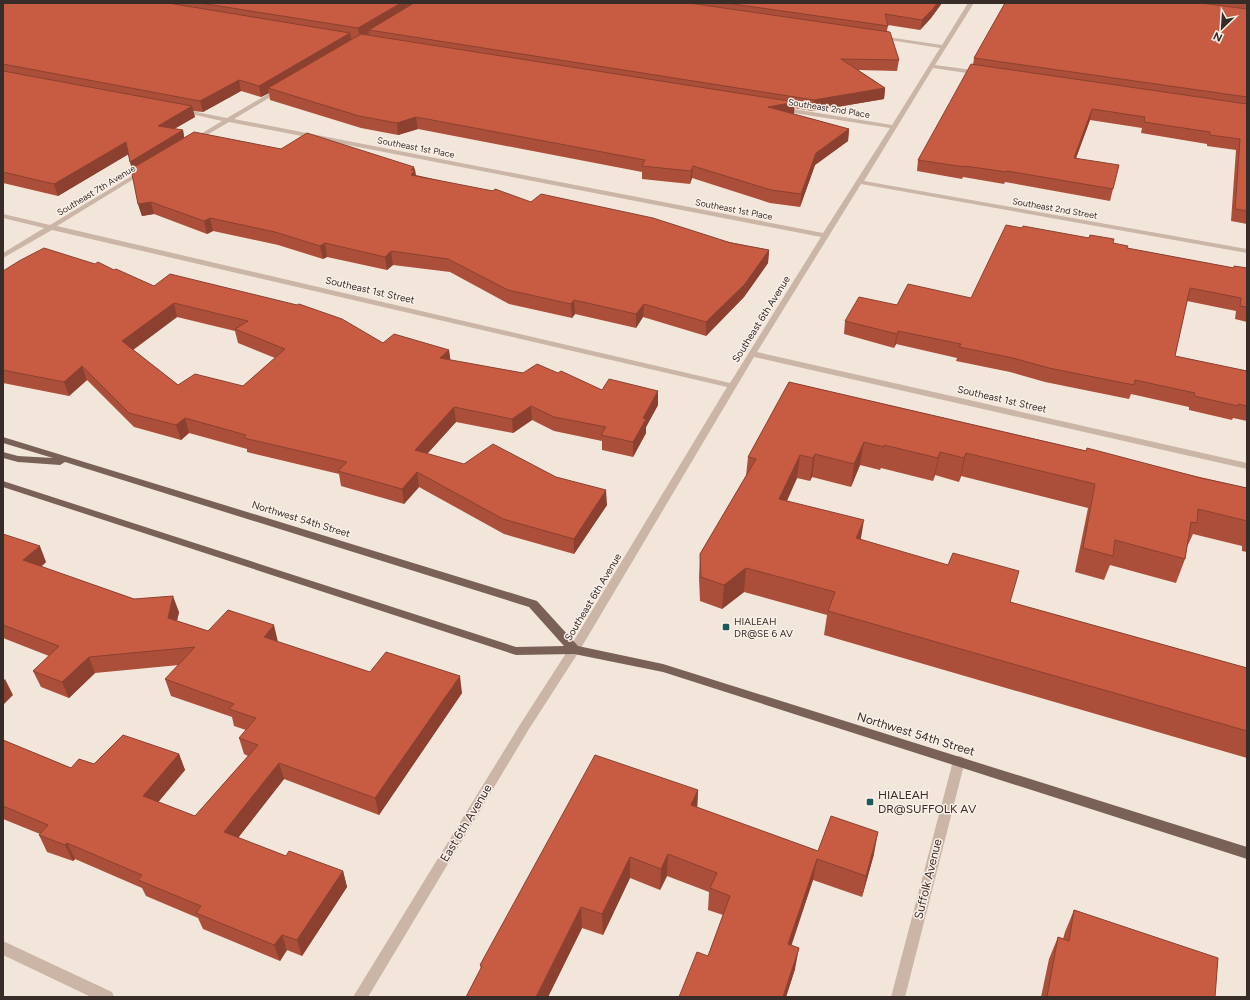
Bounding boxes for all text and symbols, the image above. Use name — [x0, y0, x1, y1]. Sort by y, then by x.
north arrow — [1202, 8, 1242, 48]
text: N — [1211, 29, 1225, 44]
street label: Southeast 2nd Place — [787, 96, 871, 120]
street label: Southeast 1st Place — [376, 134, 456, 160]
street label: Southeast 7th Avenue — [55, 162, 137, 218]
street label: Southeast 2nd Street — [1012, 195, 1099, 221]
street label: Southeast 1st Place — [694, 196, 774, 222]
street label: Southeast 1st Street — [324, 273, 416, 307]
street label: Southeast 6th Avenue — [729, 273, 793, 365]
street label: Southeast 1st Street — [956, 382, 1048, 416]
street label: Northwest 54th Street — [250, 498, 352, 540]
street label: Southeast 6th Avenue — [562, 550, 625, 643]
place label: HIALEAH DR@SE 6 AV — [734, 615, 793, 640]
marker: HIALEAH DR@SE 6 AV — [721, 622, 731, 632]
street label: Northwest 54th Street — [855, 709, 977, 759]
street label: East 6th Avenue — [437, 781, 495, 864]
place label: HIALEAH DR@SUFFOLK AV — [878, 788, 977, 816]
marker: HIALEAH DR@SUFFOLK AV — [865, 797, 875, 807]
street label: Suffolk Avenue — [911, 837, 945, 920]

